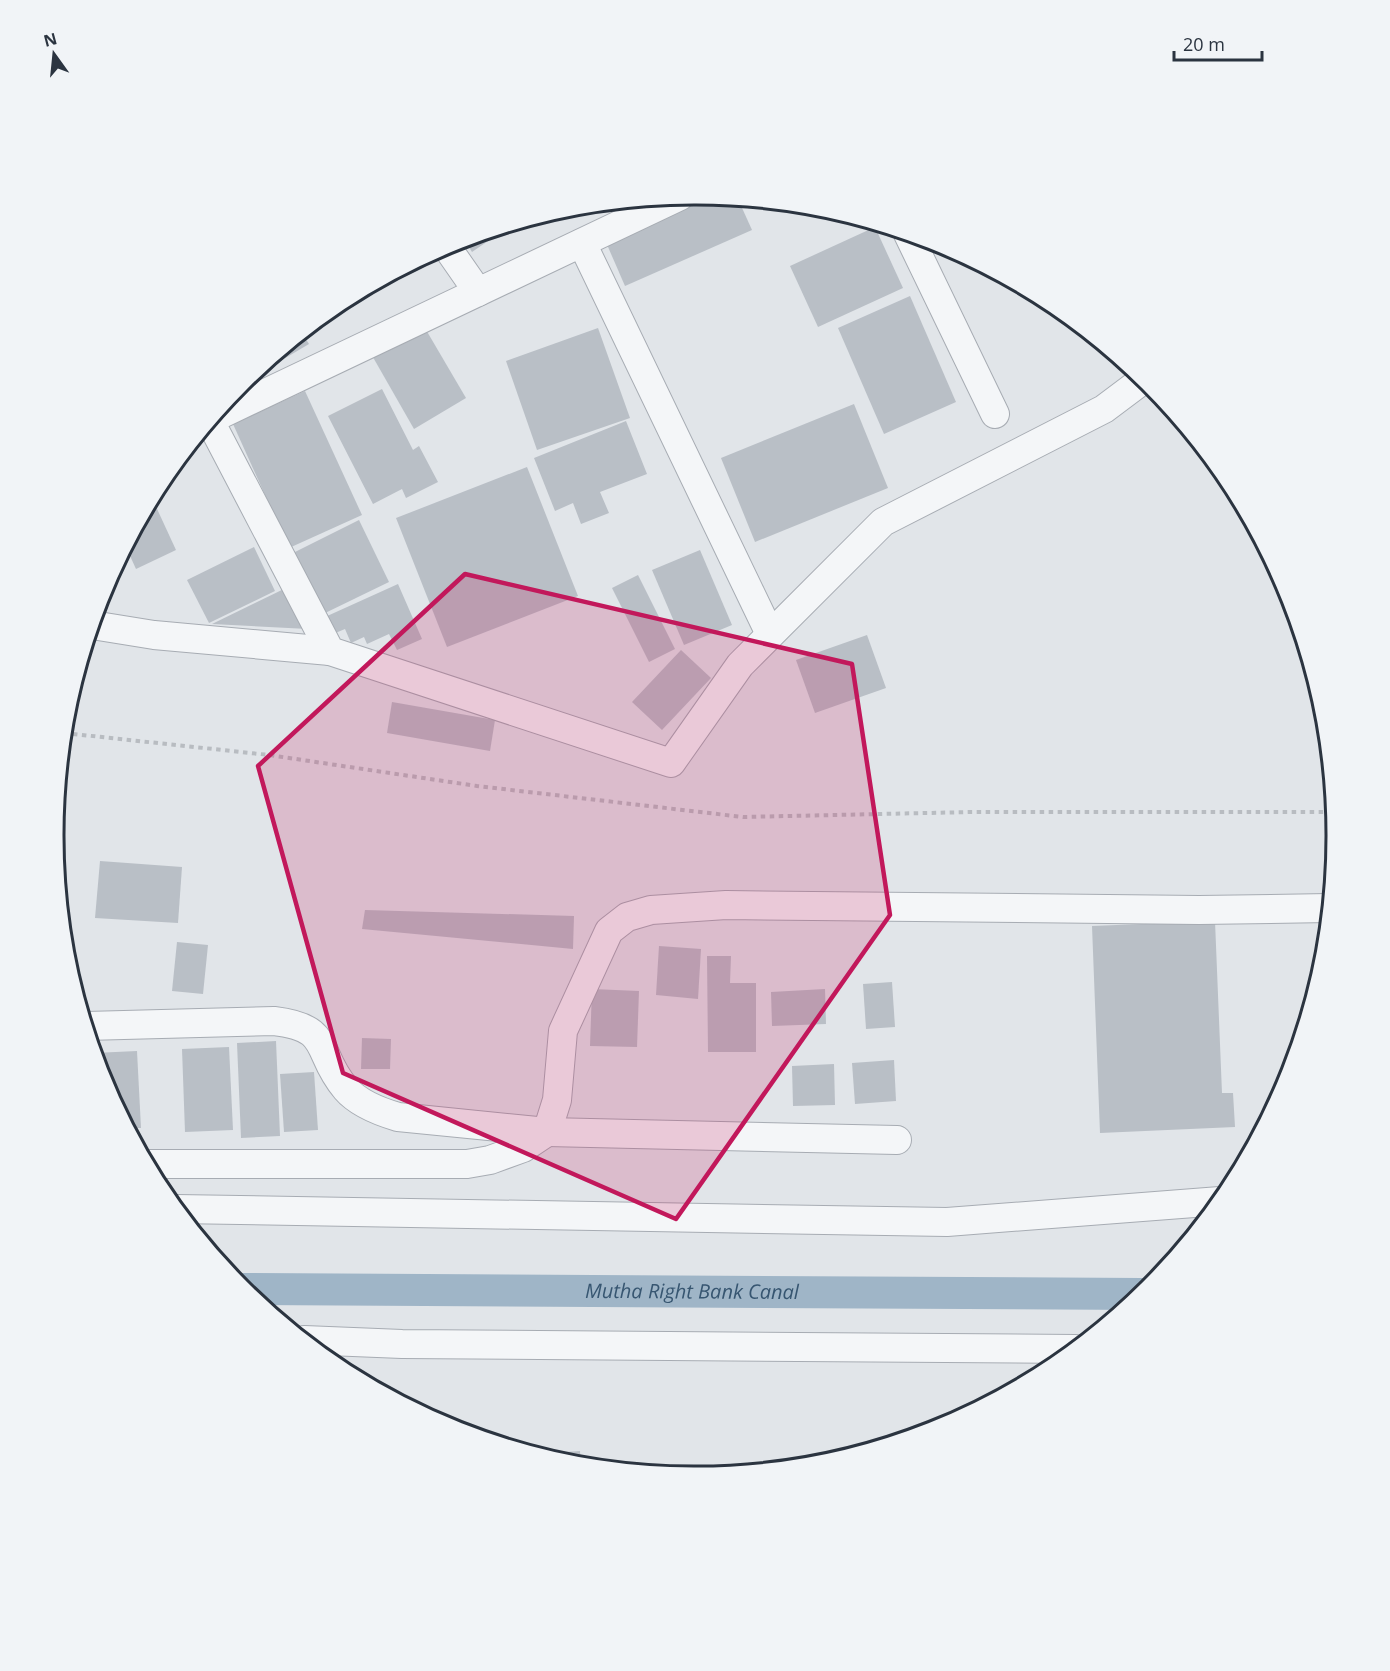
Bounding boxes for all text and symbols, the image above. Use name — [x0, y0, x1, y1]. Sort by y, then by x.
north arrow — [24, 24, 84, 84]
scale bar — [1174, 24, 1262, 62]
text: N — [41, 27, 59, 52]
text: 20 m — [1183, 32, 1225, 56]
water label: Mutha Right Bank Canal — [585, 1277, 800, 1305]

